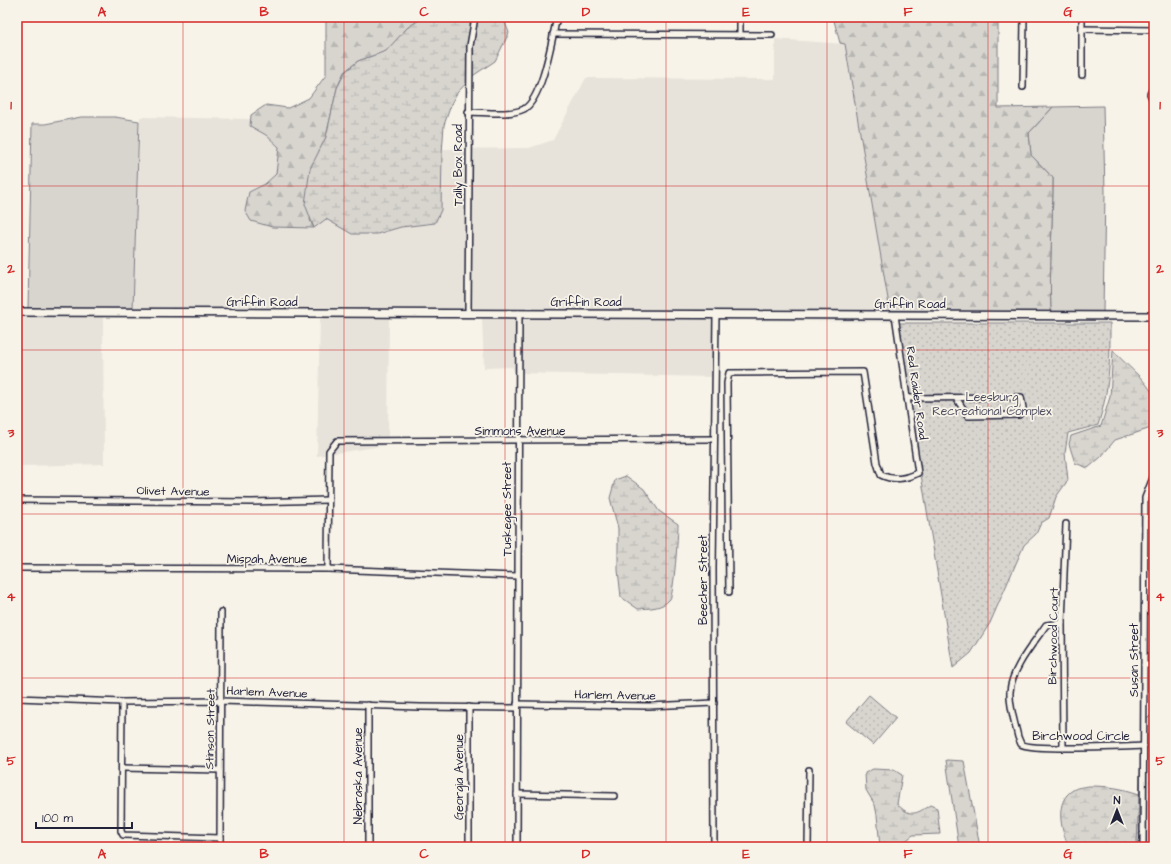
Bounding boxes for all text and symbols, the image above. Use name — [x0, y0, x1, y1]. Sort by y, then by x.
text: A — [98, 3, 107, 21]
text: B — [259, 3, 269, 21]
text: C — [419, 3, 429, 21]
text: D — [582, 3, 591, 21]
text: E — [742, 3, 750, 21]
text: F — [903, 3, 913, 21]
text: G — [1063, 3, 1073, 21]
text: 1 — [10, 96, 12, 114]
text: 1 — [1159, 96, 1161, 114]
street label: Tally Box Road — [450, 124, 468, 206]
text: 2 — [6, 260, 15, 278]
text: 2 — [1155, 260, 1164, 278]
street label: Griffin Road — [226, 294, 298, 311]
street label: Griffin Road — [550, 294, 622, 311]
street label: Griffin Road — [874, 296, 946, 313]
street label: Red Raider Road — [902, 345, 931, 441]
park label: Leesburg Recreational Complex — [932, 389, 1052, 420]
street label: Simmons Avenue — [475, 423, 566, 440]
text: 3 — [7, 424, 15, 442]
text: 3 — [1156, 424, 1164, 442]
street label: Tuskegee Street — [499, 462, 517, 556]
street label: Olivet Avenue — [136, 482, 210, 501]
street label: Beecher Street — [695, 535, 712, 625]
street label: Mispah Avenue — [227, 551, 308, 568]
street label: Birchwood Court — [1044, 587, 1063, 685]
text: 4 — [7, 588, 16, 606]
text: 4 — [1156, 588, 1165, 606]
street label: Susan Street — [1126, 623, 1143, 697]
street label: Harlem Avenue — [226, 683, 309, 702]
street label: Harlem Avenue — [574, 686, 656, 705]
street label: Stinson Street — [201, 688, 220, 770]
street label: Nebraska Avenue — [350, 727, 367, 824]
street label: Birchwood Circle — [1032, 728, 1130, 745]
street label: Georgia Avenue — [451, 733, 469, 820]
text: 5 — [6, 752, 16, 770]
text: 5 — [1155, 752, 1165, 770]
north arrow — [1097, 790, 1137, 830]
text: N — [1114, 793, 1121, 808]
scale bar — [36, 804, 132, 830]
text: 100 m — [42, 810, 73, 827]
text: A — [98, 845, 107, 863]
text: B — [259, 845, 269, 863]
text: C — [419, 845, 429, 863]
text: D — [582, 845, 591, 863]
text: E — [742, 845, 750, 863]
text: F — [903, 845, 913, 863]
text: G — [1063, 845, 1073, 863]

